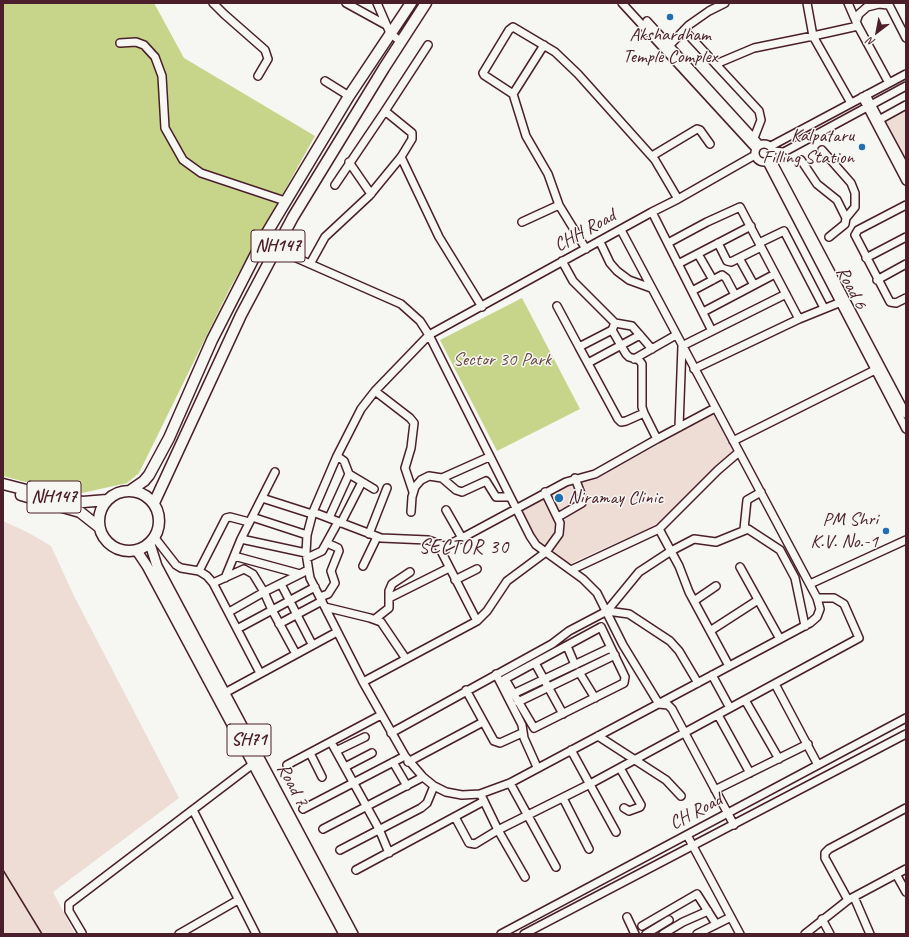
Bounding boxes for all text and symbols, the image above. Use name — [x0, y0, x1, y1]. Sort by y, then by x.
marker: Akshardham Temple Complex — [665, 12, 675, 22]
north arrow — [857, 12, 897, 52]
place label: Akshardham Temple Complex — [623, 24, 717, 68]
text: N — [864, 34, 877, 50]
place label: Kalpataru Filling Station — [762, 125, 854, 169]
marker: Kalpataru Filling Station — [857, 142, 867, 152]
street label: CHH Road — [550, 205, 620, 257]
road number: NH147 — [251, 230, 305, 262]
street label: Road 6 — [830, 263, 872, 313]
park label: Sector 30 Park — [453, 349, 551, 371]
road number: NH147 — [27, 481, 81, 513]
place label: Niramay Clinic — [568, 487, 663, 509]
marker: Niramay Clinic — [553, 492, 565, 504]
place label: PM Shri K.V. No.-1 — [811, 509, 878, 553]
marker: PM Shri K.V. No.-1 — [881, 526, 891, 536]
district label: SECTOR 30 — [419, 536, 509, 560]
road number: SH71 — [227, 724, 271, 756]
street label: Road 7 — [271, 760, 313, 810]
street label: CH Road — [666, 789, 726, 835]

